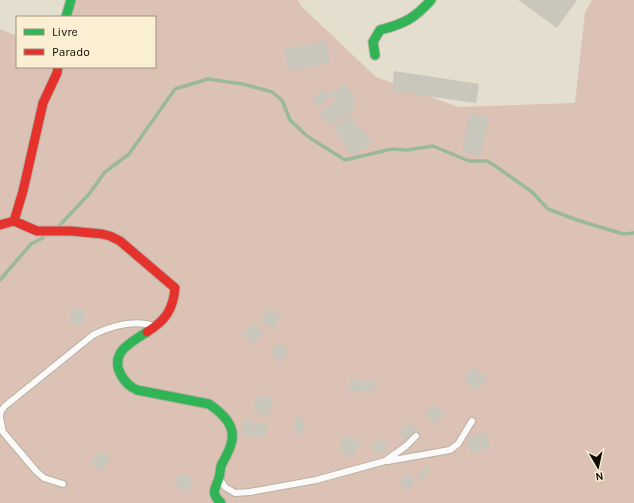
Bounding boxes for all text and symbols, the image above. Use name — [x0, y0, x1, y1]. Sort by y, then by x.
legend — [16, 16, 156, 68]
text: Livre — [52, 25, 78, 39]
text: Parado — [52, 45, 90, 59]
north arrow — [578, 447, 618, 487]
text: N — [595, 469, 604, 483]

